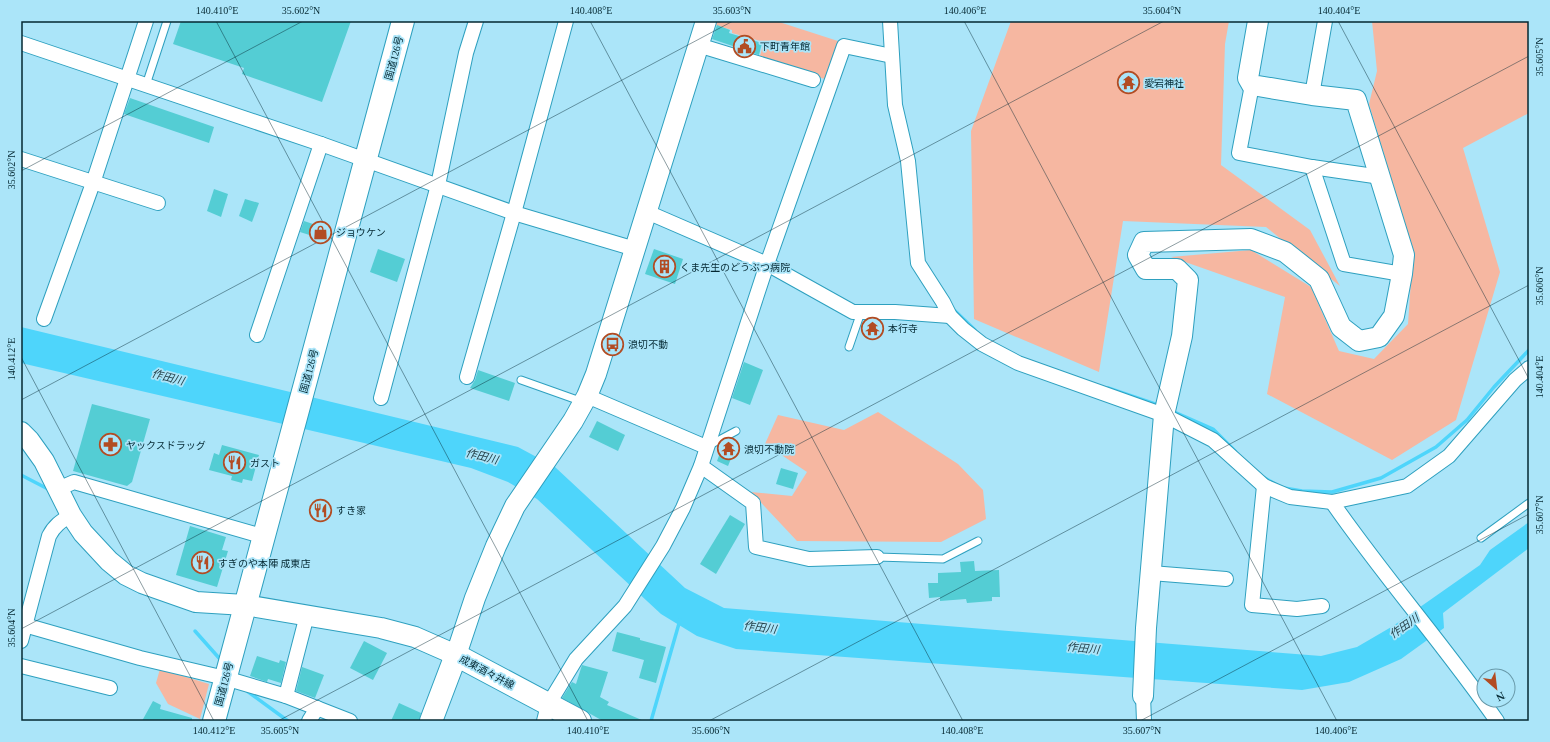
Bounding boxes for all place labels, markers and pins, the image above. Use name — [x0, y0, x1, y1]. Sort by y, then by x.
public building icon: 下町青年館 — [731, 33, 757, 59]
place label: 下町青年館 — [760, 41, 810, 52]
temple icon: 愛宕神社 — [1115, 70, 1141, 96]
place label: 愛宕神社 — [1144, 78, 1184, 89]
shop icon: ジョウケン — [307, 219, 333, 245]
place label: ジョウケン — [336, 227, 386, 238]
building icon: くま先生のどうぶつ病院 — [651, 254, 677, 280]
place label: くま先生のどうぶつ病院 — [680, 262, 790, 273]
temple icon: 本行寺 — [859, 315, 885, 341]
place label: 本行寺 — [888, 323, 918, 334]
bus stop icon: 浪切不動 — [599, 331, 625, 357]
place label: 浪切不動 — [628, 339, 668, 350]
pharmacy icon: ヤックスドラッグ — [98, 432, 124, 458]
temple icon: 浪切不動院 — [715, 436, 741, 462]
place label: ヤックスドラッグ — [126, 440, 206, 451]
place label: 浪切不動院 — [744, 444, 794, 455]
restaurant icon: ガスト — [221, 450, 247, 476]
place label: ガスト — [250, 458, 280, 469]
restaurant icon: すき家 — [308, 497, 334, 523]
place label: すき家 — [336, 505, 366, 516]
restaurant icon: すぎのや本陣 成東店 — [189, 550, 215, 576]
place label: すぎのや本陣 成東店 — [218, 558, 311, 569]

